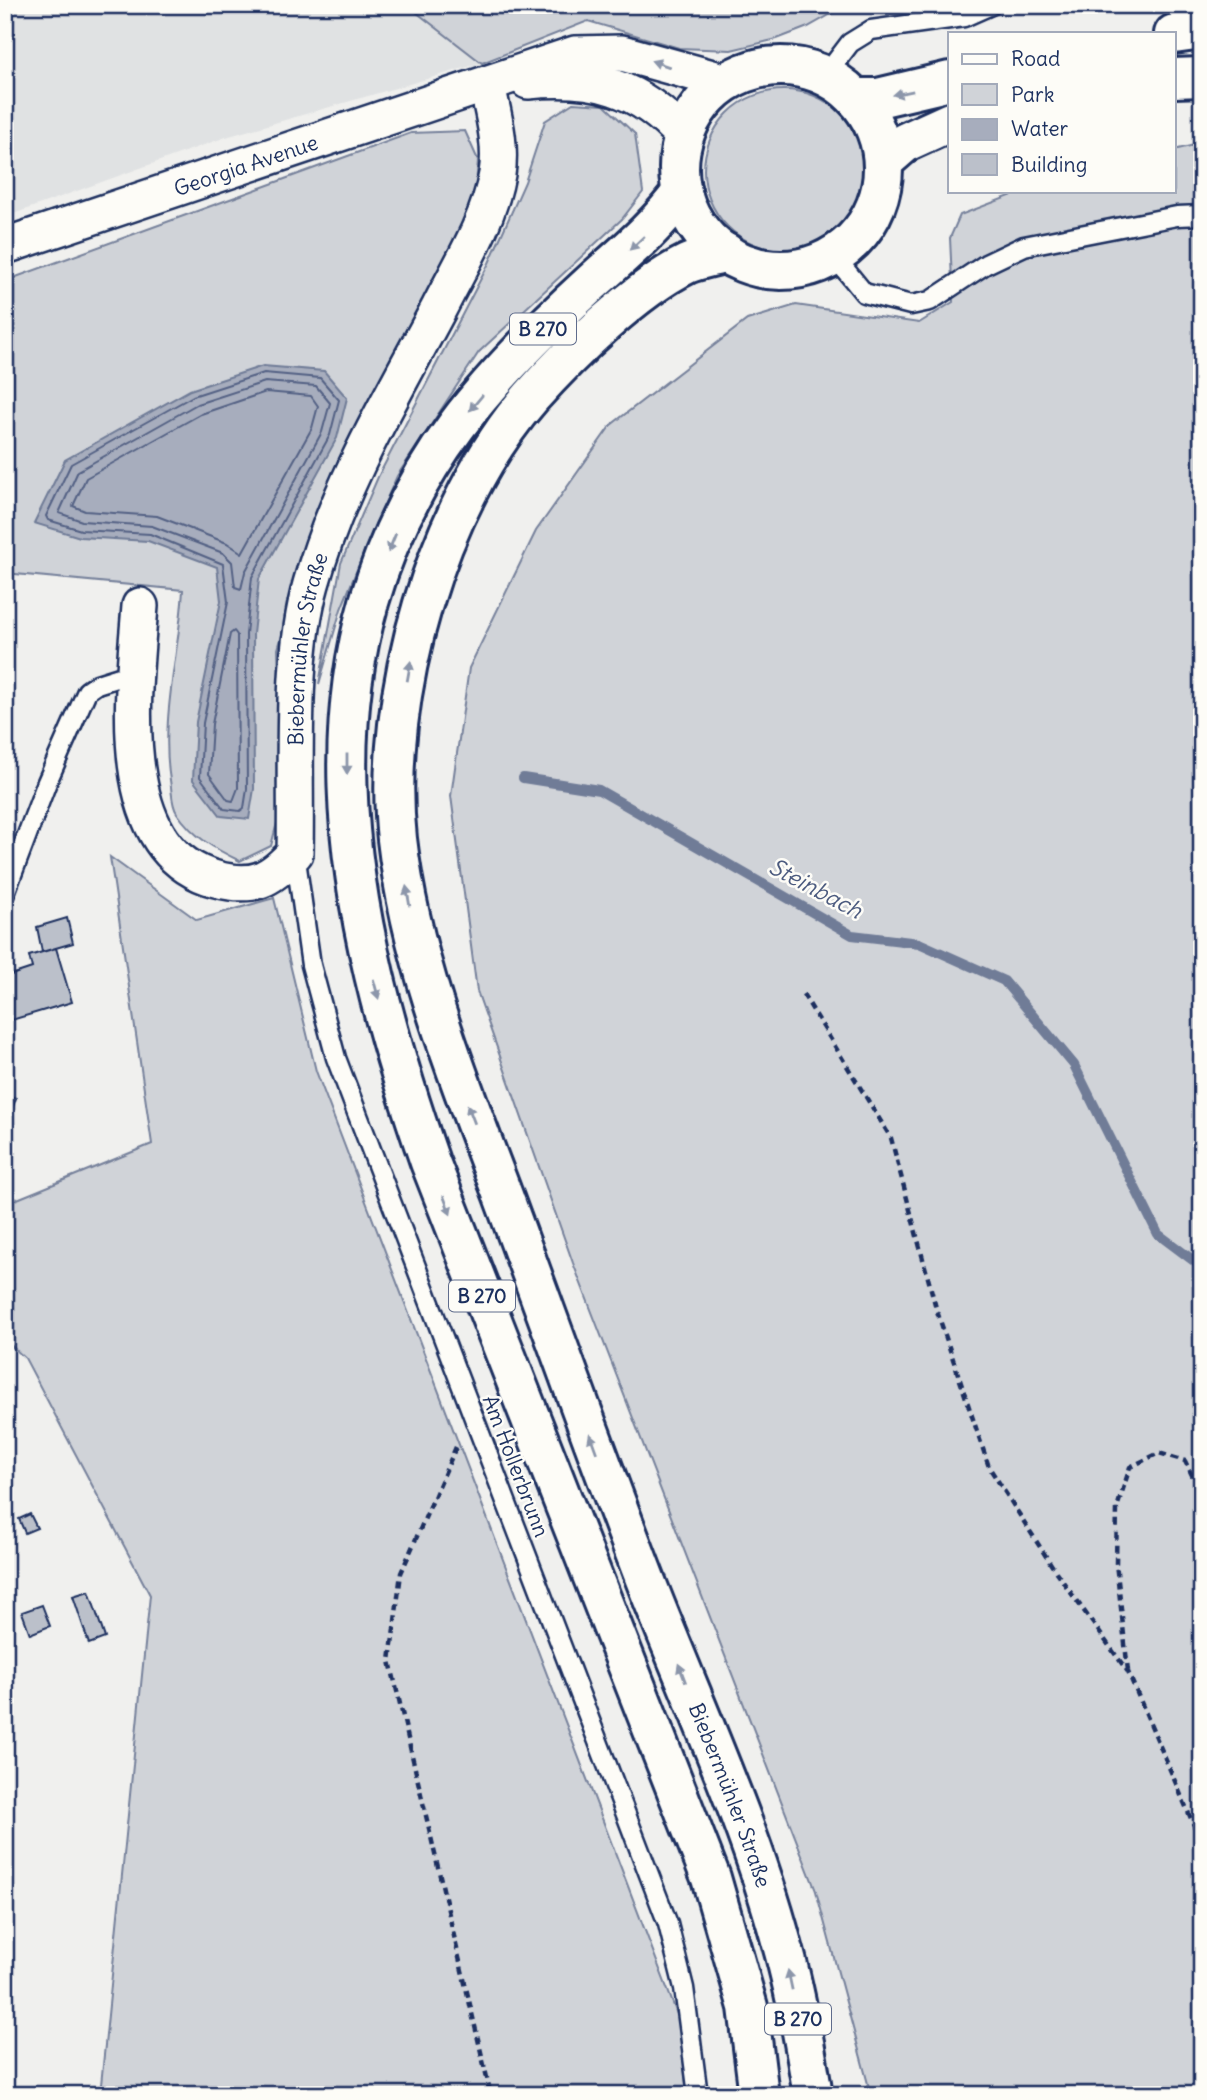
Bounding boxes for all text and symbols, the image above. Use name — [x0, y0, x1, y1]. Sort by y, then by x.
legend — [948, 32, 1176, 192]
text: Road — [1011, 45, 1060, 72]
one-way arrow — [650, 58, 671, 69]
text: Park — [1011, 81, 1054, 108]
one-way arrow — [892, 88, 914, 99]
text: Water — [1011, 115, 1069, 142]
street label: Georgia Avenue — [170, 128, 321, 202]
text: Building — [1011, 151, 1087, 178]
one-way arrow — [629, 234, 646, 250]
road number: B 270 — [510, 314, 576, 344]
one-way arrow — [468, 394, 484, 412]
one-way arrow — [387, 532, 398, 553]
street label: Biebermühler Straße — [282, 549, 333, 746]
one-way arrow — [404, 660, 415, 682]
one-way arrow — [341, 753, 353, 775]
water label: Steinbach — [764, 851, 868, 925]
one-way arrow — [402, 885, 413, 907]
one-way arrow — [371, 978, 382, 1000]
one-way arrow — [466, 1104, 477, 1125]
one-way arrow — [441, 1194, 452, 1215]
road number: B 270 — [449, 1280, 515, 1312]
street label: Am Hollerbrunn — [477, 1391, 555, 1541]
one-way arrow — [587, 1432, 598, 1453]
one-way arrow — [676, 1662, 687, 1683]
street label: Biebermühler Straße — [683, 1699, 778, 1891]
one-way arrow — [785, 1969, 796, 1991]
road number: B 270 — [765, 2004, 831, 2035]

